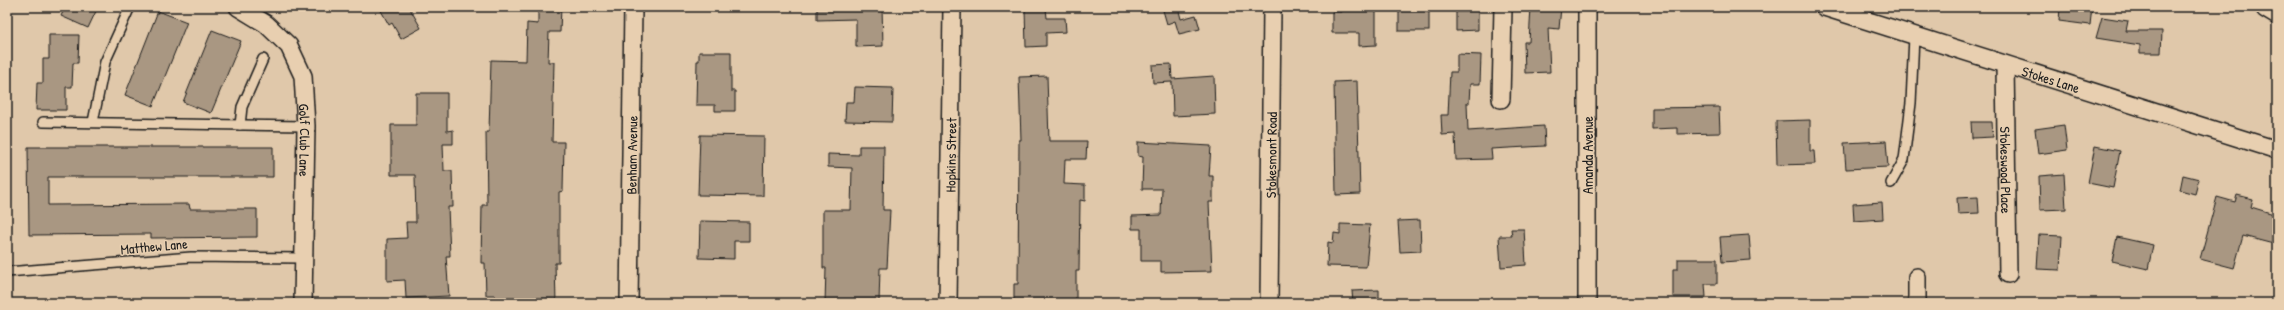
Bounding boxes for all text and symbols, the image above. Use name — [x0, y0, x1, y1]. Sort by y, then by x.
street label: Stokes Lane — [2020, 61, 2083, 97]
street label: Golf Club Lane — [295, 103, 316, 177]
street label: Stokesmont Road — [1261, 111, 1280, 198]
street label: Benham Avenue — [621, 115, 641, 194]
street label: Amanda Avenue — [1578, 116, 1597, 194]
street label: Hopkins Street — [940, 117, 960, 193]
street label: Stokeswood Place — [1996, 126, 2017, 214]
street label: Matthew Lane — [120, 234, 189, 258]

